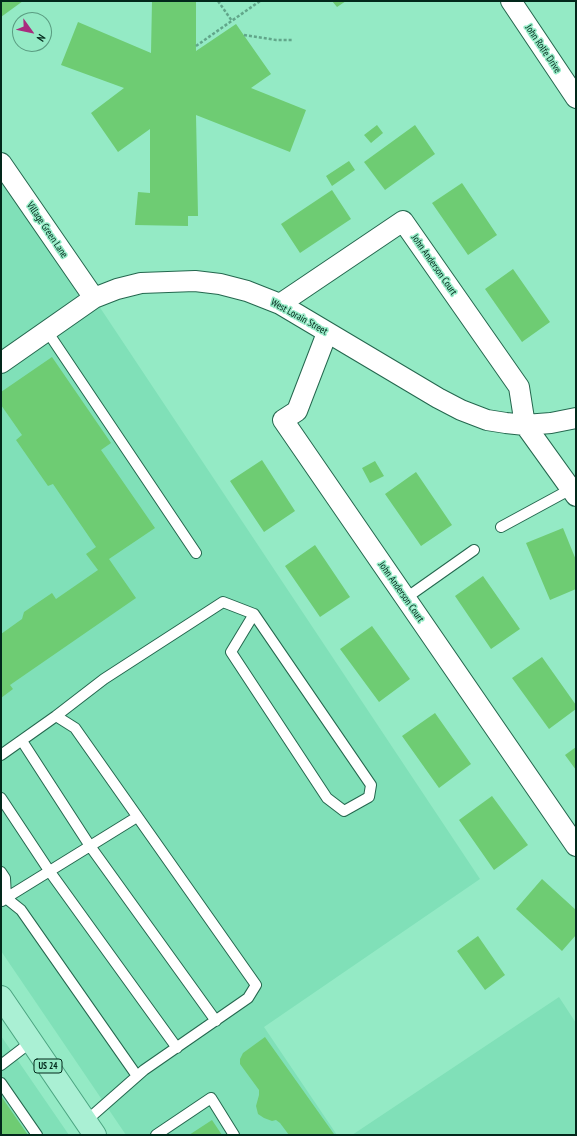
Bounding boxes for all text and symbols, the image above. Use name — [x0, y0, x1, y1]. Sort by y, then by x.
north arrow — [12, 12, 52, 52]
street label: John Rolfe Drive — [522, 23, 564, 75]
text: N — [34, 32, 49, 44]
street label: Village Green Lane — [24, 200, 70, 260]
street label: John Anderson Court — [409, 233, 459, 297]
street label: West Lorain Street — [269, 297, 329, 337]
street label: John Anderson Court — [376, 560, 426, 624]
road number: US 24 — [34, 1059, 62, 1073]

